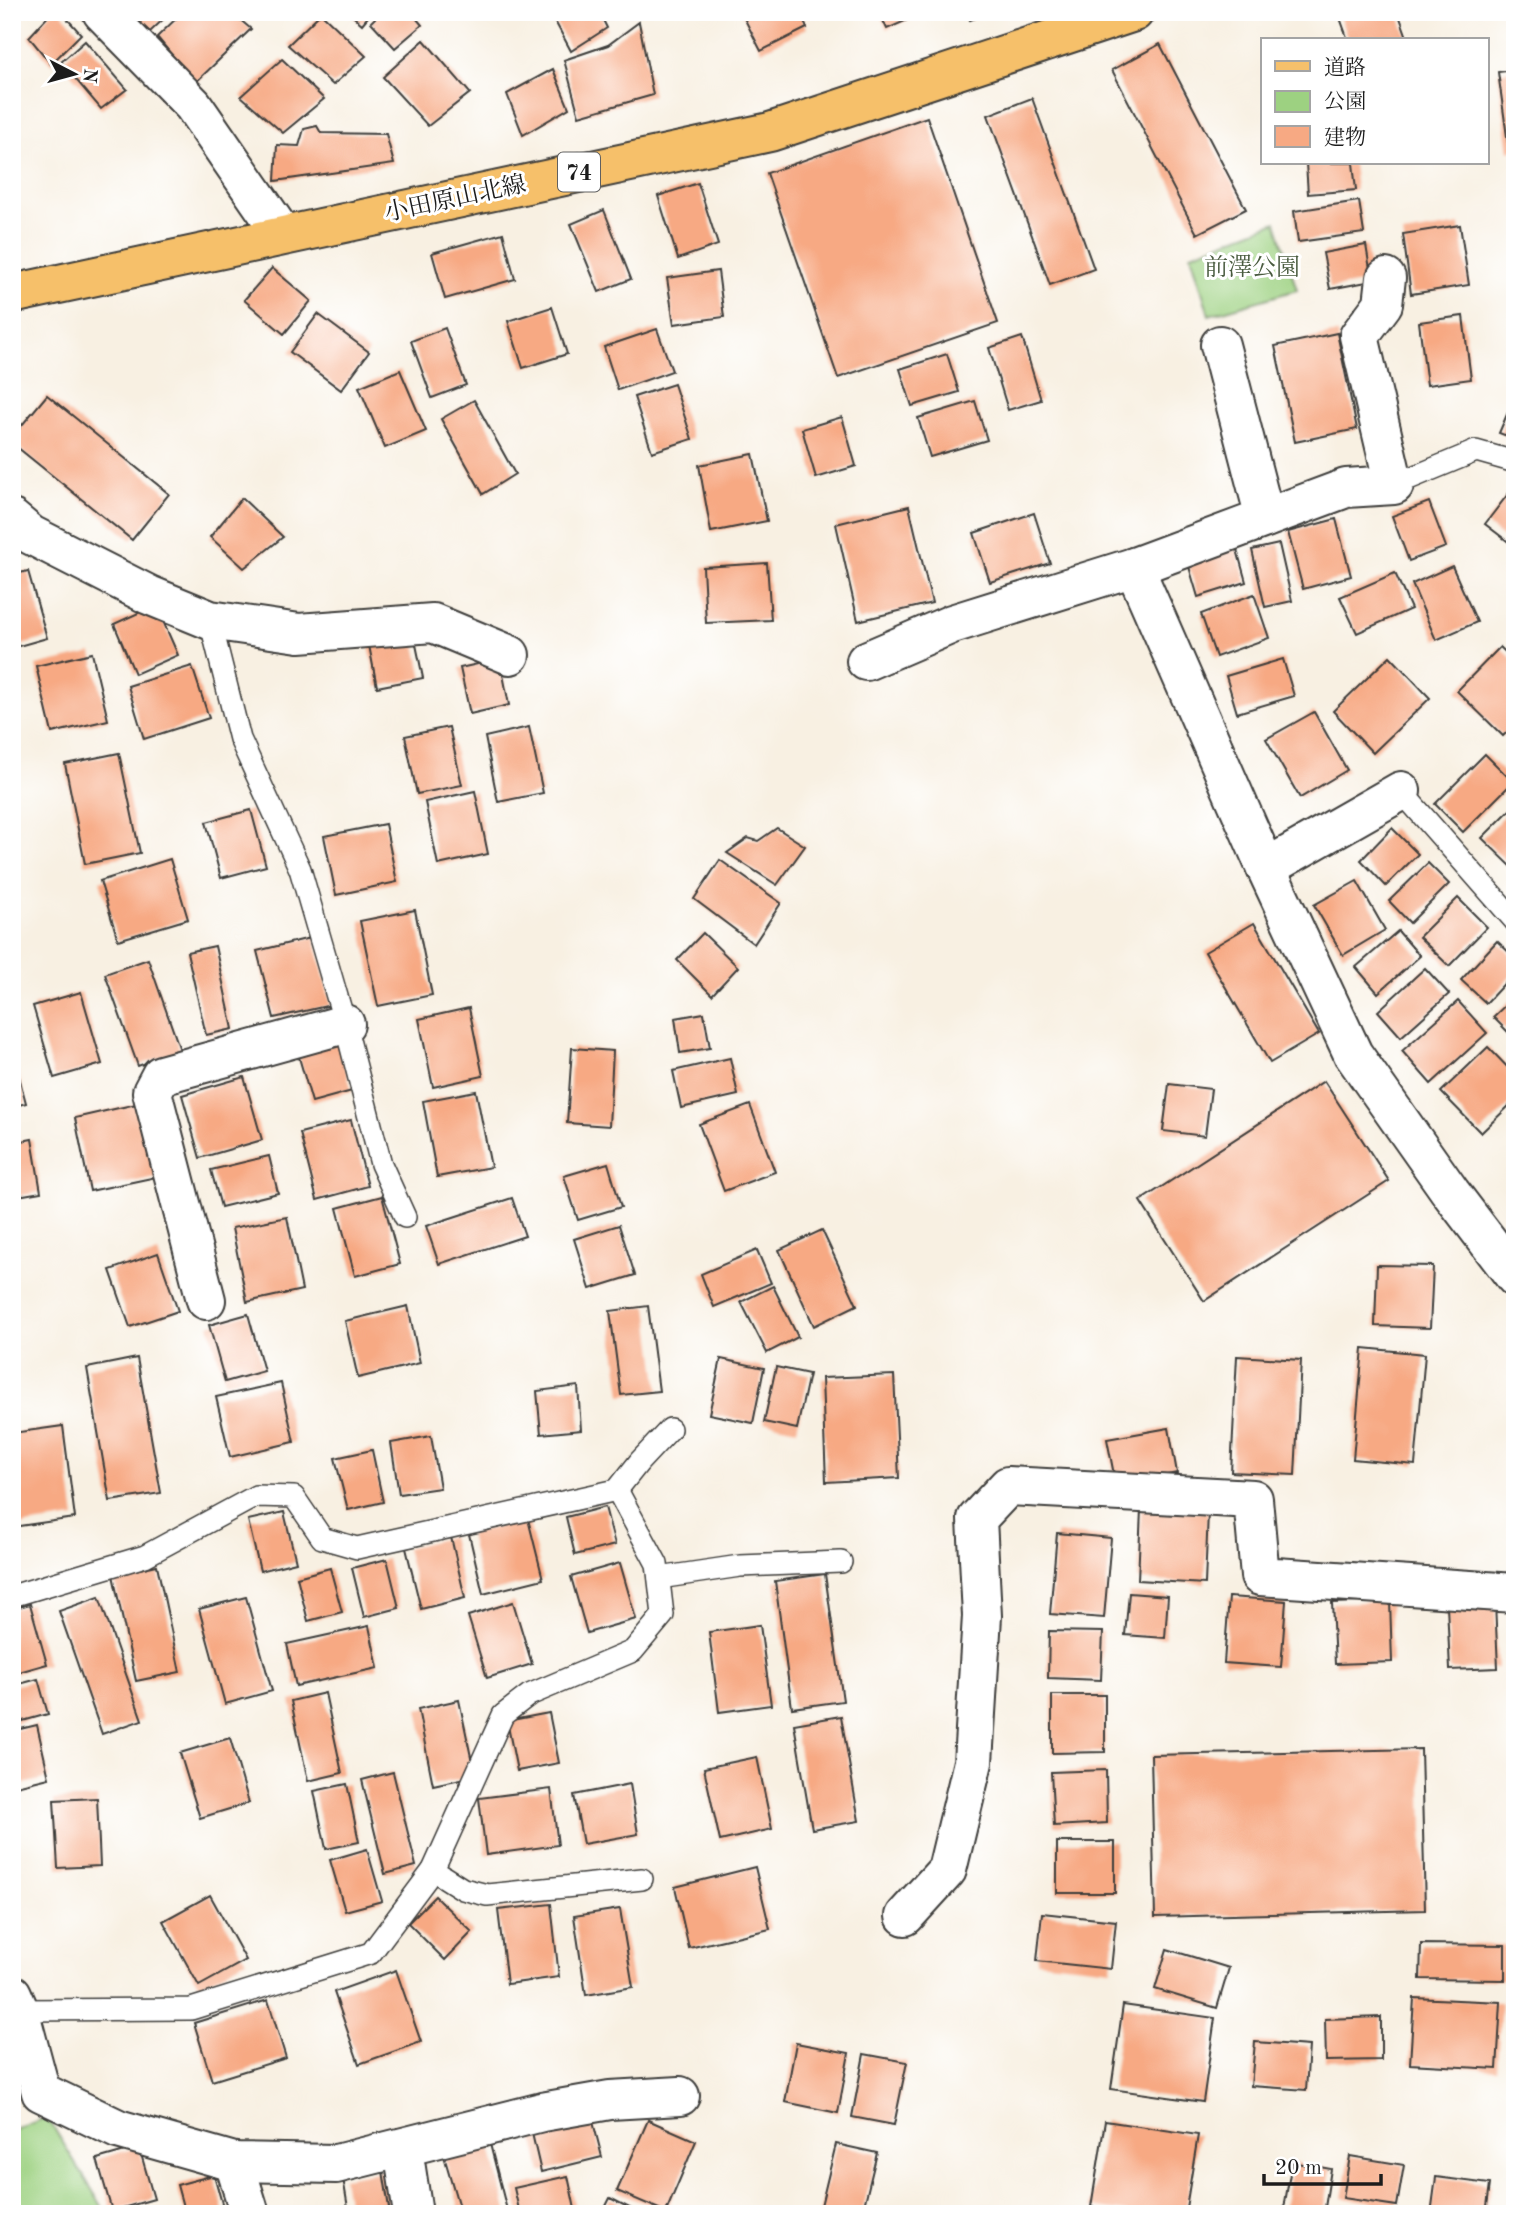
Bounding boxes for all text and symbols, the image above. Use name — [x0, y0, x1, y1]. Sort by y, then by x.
north arrow — [38, 38, 108, 108]
legend — [1261, 38, 1488, 164]
text: 道路 — [1324, 56, 1366, 79]
text: N — [78, 67, 99, 84]
text: 公園 — [1324, 90, 1366, 113]
text: 建物 — [1324, 126, 1366, 149]
road number: 74 — [558, 153, 600, 192]
street label: 小田原山北線 — [382, 170, 528, 227]
park label: 前澤公園 — [1204, 254, 1300, 281]
scale bar — [1264, 2142, 1382, 2186]
text: 20 m — [1275, 2158, 1322, 2179]

